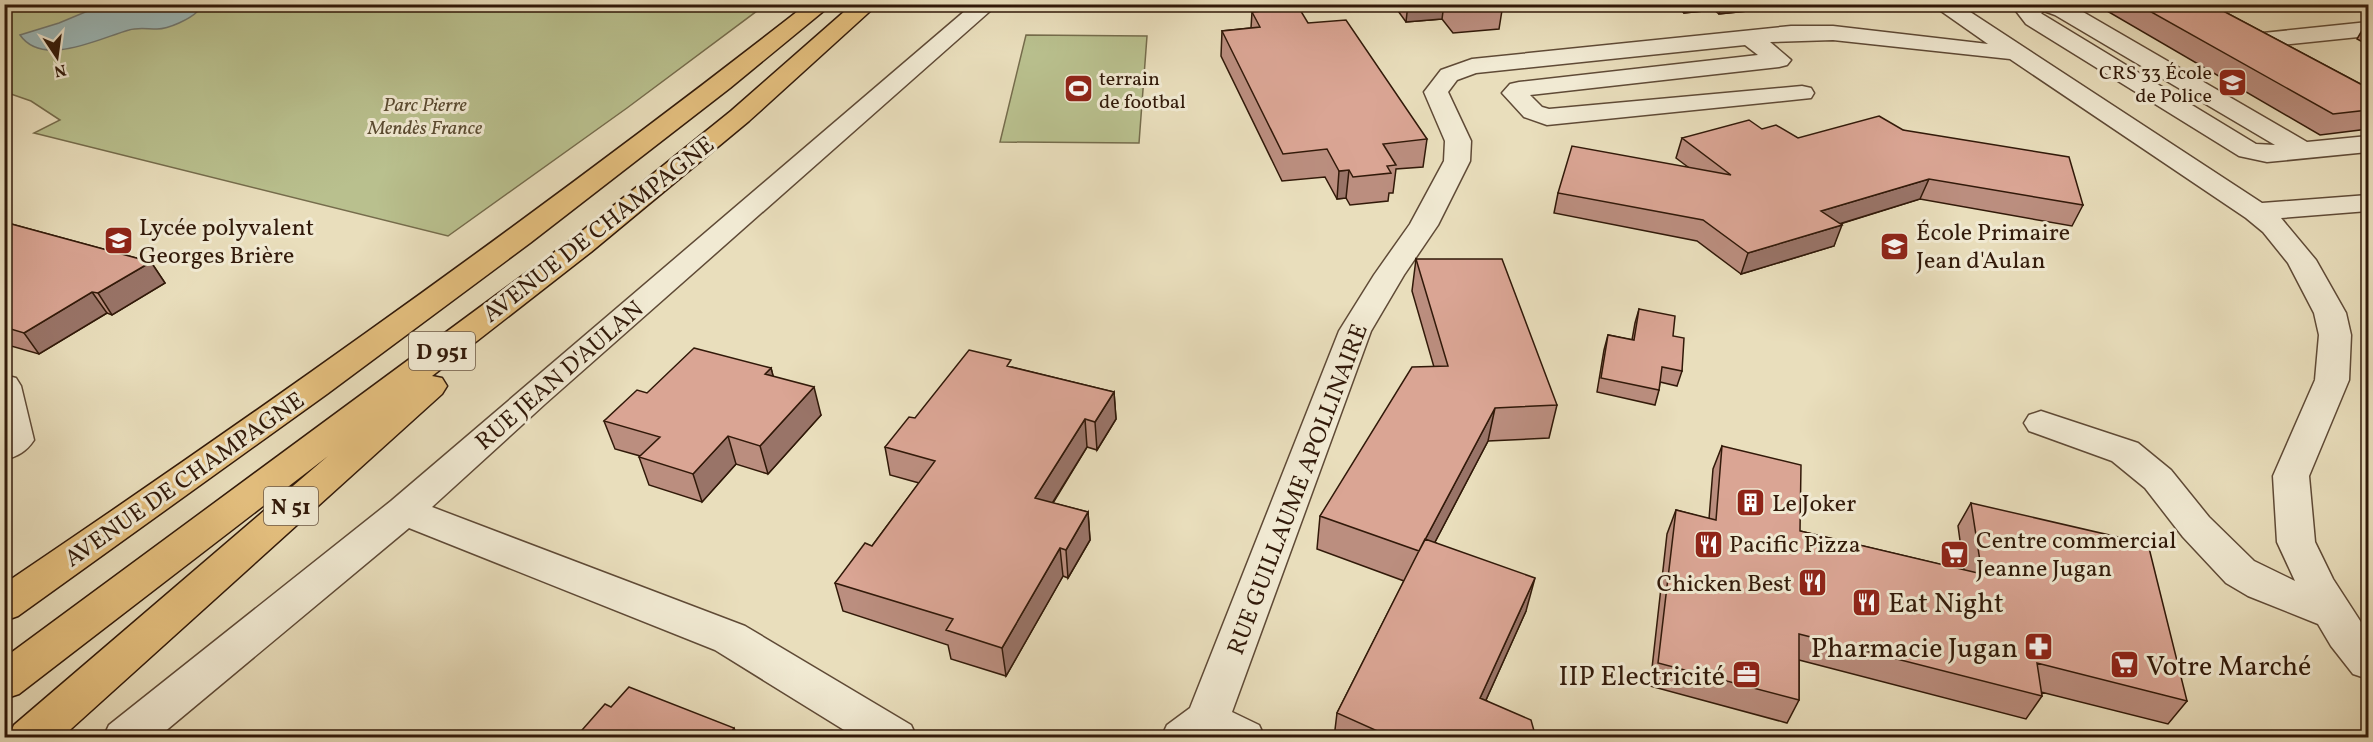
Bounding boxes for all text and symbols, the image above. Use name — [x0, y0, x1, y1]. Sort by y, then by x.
north arrow — [27, 27, 87, 87]
text: N — [51, 58, 68, 82]
place label: CRS 33 École de Police — [2099, 60, 2212, 111]
place label: terrain de footbal — [1099, 66, 1186, 117]
school or university icon: CRS 33 École de Police — [2217, 67, 2249, 99]
sports icon: terrain de footbal — [1062, 73, 1094, 105]
park label: Parc Pierre Mendès France — [367, 92, 483, 143]
street label: AVENUE DE CHAMPAGNE — [476, 129, 722, 332]
place label: Lycée polyvalent Georges Brière — [139, 212, 314, 274]
place label: École Primaire Jean d'Aulan — [1916, 217, 2070, 279]
school or university icon: Lycée polyvalent Georges Brière — [102, 225, 134, 257]
school or university icon: École Primaire Jean d'Aulan — [1879, 230, 1911, 262]
street label: RUE JEAN D'AULAN — [469, 294, 652, 459]
street label: RUE GUILLAUME APOLLINAIRE — [1220, 319, 1378, 660]
road number: D 951 — [409, 332, 475, 370]
street label: AVENUE DE CHAMPAGNE — [58, 385, 312, 577]
road number: N 51 — [264, 487, 318, 525]
building icon: Le Joker — [1735, 487, 1767, 519]
place label: Le Joker — [1772, 488, 1856, 522]
place label: Centre commercial Jeanne Jugan — [1976, 525, 2177, 587]
restaurant icon: Pacific Pizza — [1692, 528, 1724, 560]
place label: Pacific Pizza — [1729, 529, 1861, 563]
supermarket icon: Centre commercial Jeanne Jugan — [1939, 538, 1971, 570]
restaurant icon: Chicken Best — [1797, 567, 1829, 599]
place label: Chicken Best — [1656, 568, 1792, 602]
place label: Eat Night — [1888, 585, 2004, 624]
restaurant icon: Eat Night — [1851, 586, 1883, 618]
place label: Pharmacie Jugan — [1811, 630, 2018, 669]
pharmacy icon: Pharmacie Jugan — [2023, 631, 2055, 663]
place label: Votre Marché — [2146, 648, 2311, 687]
supermarket icon: Votre Marché — [2109, 649, 2141, 681]
place label: IIP Electricité — [1559, 658, 1725, 697]
office icon: IIP Electricité — [1730, 659, 1762, 691]

